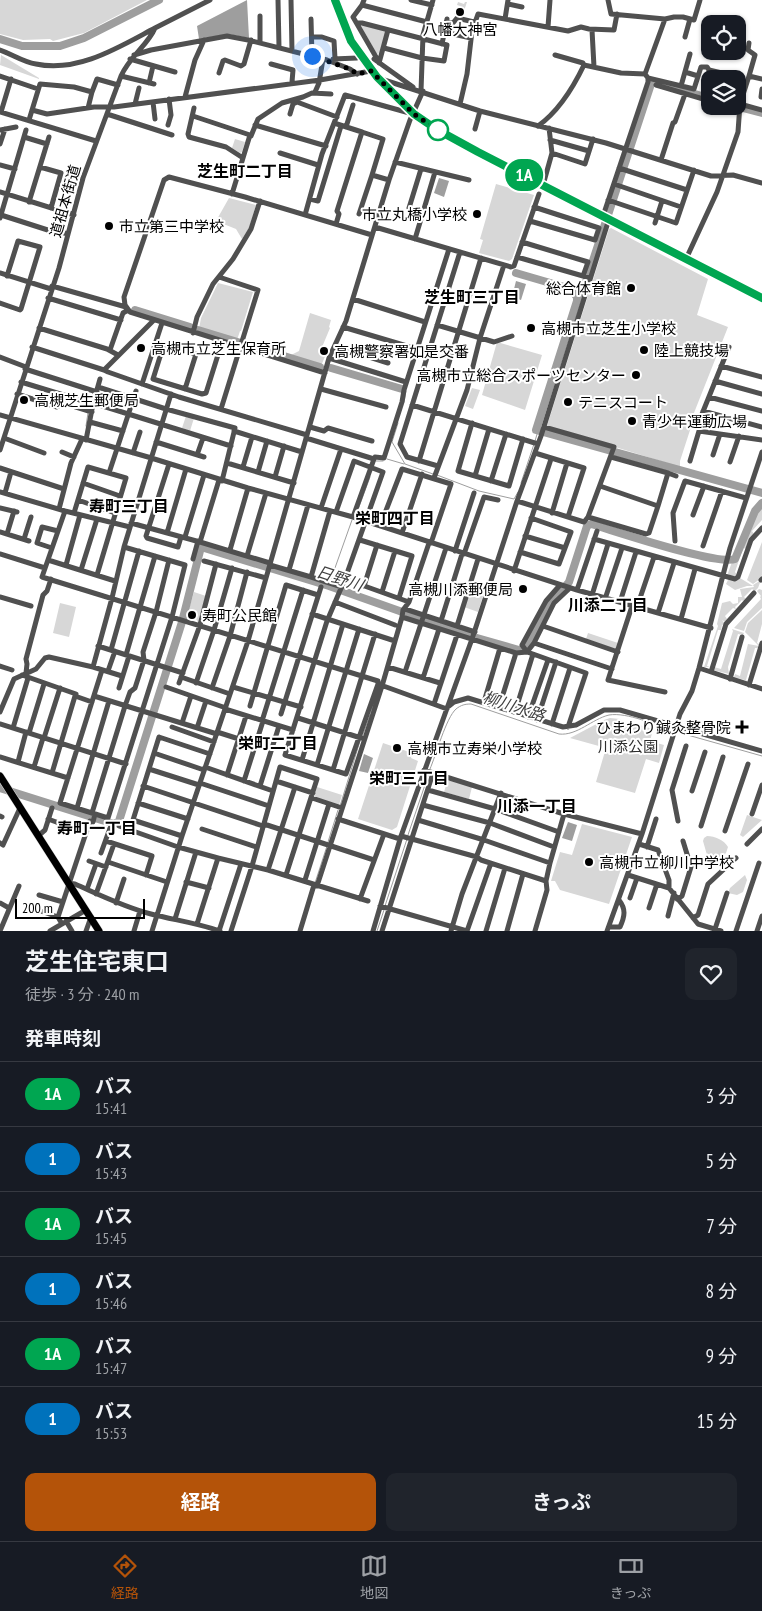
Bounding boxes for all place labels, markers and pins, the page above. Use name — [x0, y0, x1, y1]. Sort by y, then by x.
marker: 八幡大神宮 — [454, 6, 466, 18]
place label: 八幡大神宮 — [422, 20, 498, 39]
unlabelled marker — [427, 119, 449, 141]
place label: 市立丸橋小学校 — [362, 205, 467, 224]
marker: 市立丸橋小学校 — [471, 208, 483, 220]
place label: 市立第三中学校 — [119, 217, 224, 236]
marker: 市立第三中学校 — [103, 220, 115, 232]
place label: 総合体育館 — [546, 279, 621, 298]
marker: 総合体育館 — [625, 282, 637, 294]
place label: 高槻市立芝生小学校 — [541, 319, 676, 338]
marker: 高槻市立芝生小学校 — [525, 322, 537, 334]
place label: 高槻市立芝生保育所 — [151, 339, 286, 358]
place label: 陸上競技場 — [654, 341, 729, 360]
marker: 高槻市立芝生保育所 — [135, 342, 147, 354]
place label: 高槻警察署如是交番 — [334, 342, 469, 361]
marker: 陸上競技場 — [638, 344, 650, 356]
marker: 高槻警察署如是交番 — [318, 345, 330, 357]
place label: 高槻市立総合スポーツセンター — [416, 366, 626, 385]
marker: 高槻市立総合スポーツセンター — [630, 369, 642, 381]
place label: 高槻芝生郵便局 — [34, 391, 139, 410]
place label: テニスコート — [578, 393, 668, 412]
marker: 高槻芝生郵便局 — [18, 394, 30, 406]
marker: テニスコート — [562, 396, 574, 408]
place label: 青少年運動広場 — [642, 412, 747, 431]
marker: 青少年運動広場 — [626, 415, 638, 427]
place label: 高槻川添郵便局 — [408, 580, 513, 599]
marker: 高槻川添郵便局 — [517, 583, 529, 595]
place label: 寿町公民館 — [202, 606, 277, 625]
marker: 寿町公民館 — [186, 609, 198, 621]
place label: ひまわり鍼灸整骨院 — [596, 718, 731, 737]
marker: ひまわり鍼灸整骨院 — [735, 720, 749, 734]
place label: 高槻市立寿栄小学校 — [407, 739, 542, 758]
marker: 高槻市立寿栄小学校 — [391, 742, 403, 754]
place label: 高槻市立柳川中学校 — [599, 853, 734, 872]
marker: 高槻市立柳川中学校 — [583, 856, 595, 868]

